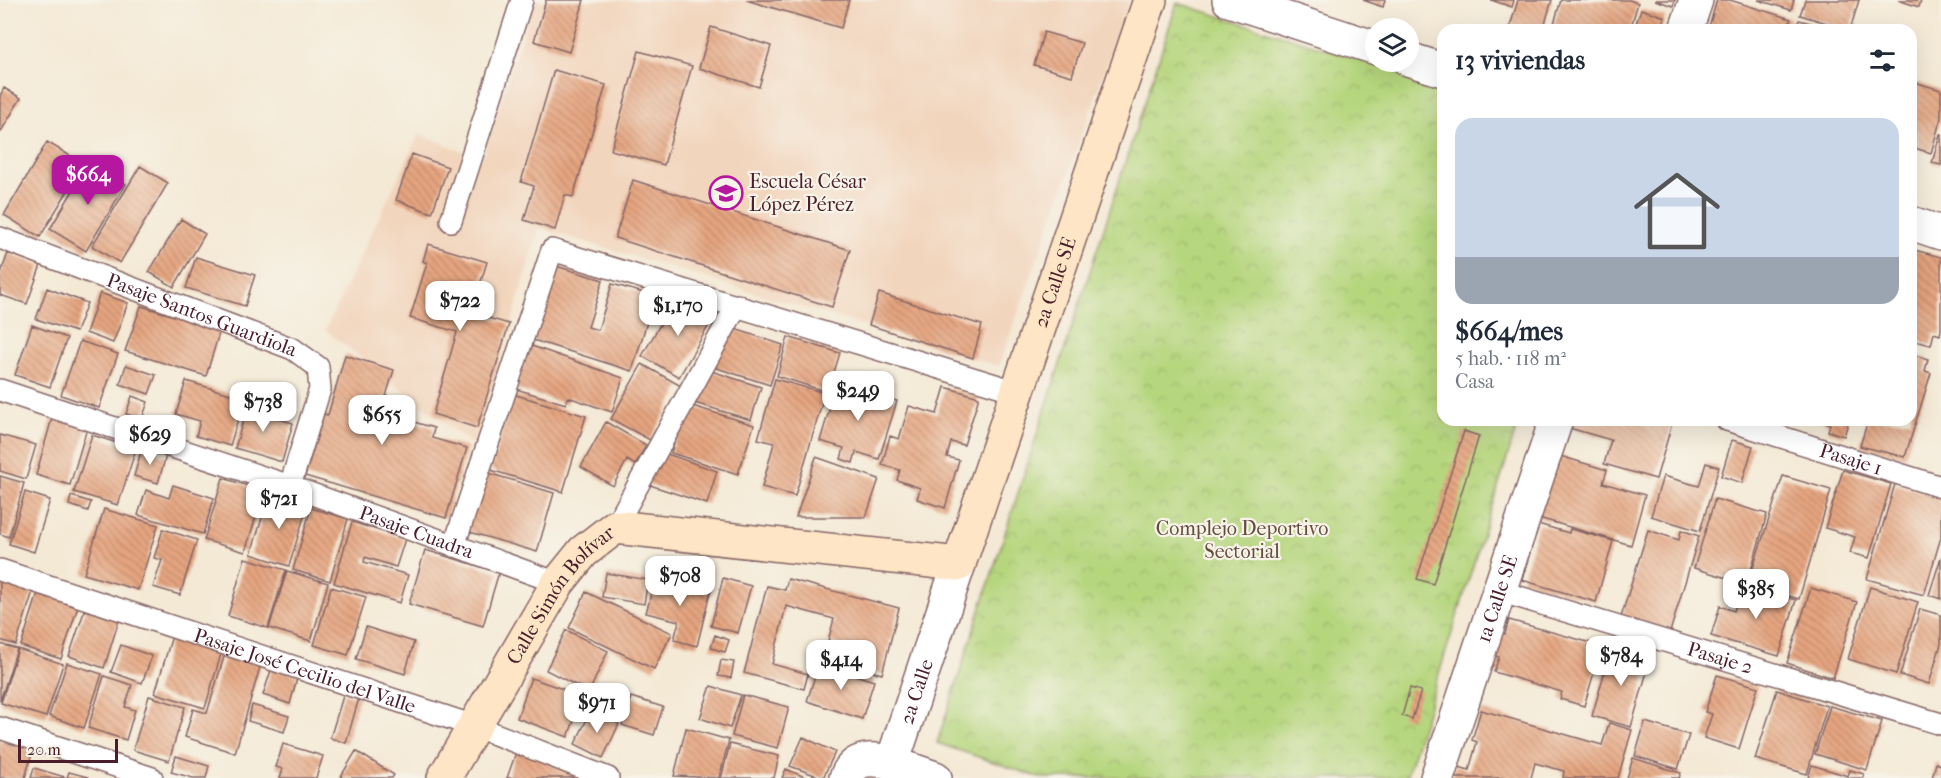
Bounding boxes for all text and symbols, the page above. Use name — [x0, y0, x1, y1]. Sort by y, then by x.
map controls — [1365, 18, 1419, 72]
button: layers — [1365, 18, 1419, 72]
icon: filters — [1866, 44, 1899, 77]
text: 13 viviendas — [1455, 45, 1585, 76]
pin: $664 — [52, 155, 124, 206]
icon: home — [1623, 157, 1731, 265]
text: $664 — [66, 163, 110, 186]
place label: Escuela César López Pérez — [749, 170, 867, 216]
school or university icon: Escuela César López Pérez — [708, 175, 744, 211]
street label: 2a Calle SE — [1028, 234, 1081, 330]
street label: Pasaje Santos Guardiola — [104, 268, 301, 361]
pin: $722 — [424, 281, 496, 332]
pin: $1,170 — [629, 286, 727, 337]
text: $722 — [439, 289, 481, 312]
text: $1,170 — [653, 294, 703, 317]
text: $664/mes — [1455, 316, 1563, 347]
text: 5 hab. · 118 m² — [1455, 347, 1566, 370]
text: Casa — [1455, 370, 1494, 393]
pin: $249 — [822, 371, 894, 422]
text: $249 — [836, 379, 880, 402]
pin: $738 — [227, 382, 299, 433]
text: $738 — [244, 390, 282, 413]
pin: $655 — [346, 395, 418, 446]
text: $655 — [362, 403, 402, 426]
pin: $629 — [114, 415, 186, 466]
text: $629 — [129, 423, 171, 446]
street label: Pasaje 1 — [1817, 438, 1885, 479]
pin: $721 — [243, 479, 315, 530]
text: $721 — [260, 487, 298, 510]
street label: Pasaje Cuadra — [356, 501, 477, 563]
park label: Complejo Deportivo Sectorial — [1156, 517, 1328, 563]
street label: Calle Simón Bolívar — [502, 520, 619, 668]
street label: 1a Calle SE — [1471, 552, 1522, 646]
pin: $708 — [644, 556, 716, 607]
text: $708 — [659, 564, 701, 587]
pin: $385 — [1720, 569, 1792, 620]
text: $385 — [1737, 577, 1775, 600]
street label: Pasaje José Cecilio del Valle — [191, 623, 419, 718]
pin: $784 — [1585, 636, 1657, 687]
street label: Pasaje 2 — [1685, 637, 1756, 678]
pin: $414 — [805, 640, 877, 691]
text: $784 — [1600, 644, 1642, 667]
text: $414 — [820, 648, 862, 671]
street label: 2a Calle — [894, 656, 938, 727]
pin: $971 — [561, 683, 633, 734]
text: $971 — [578, 691, 616, 714]
scale bar — [18, 736, 118, 764]
text: 20 m — [27, 740, 61, 759]

